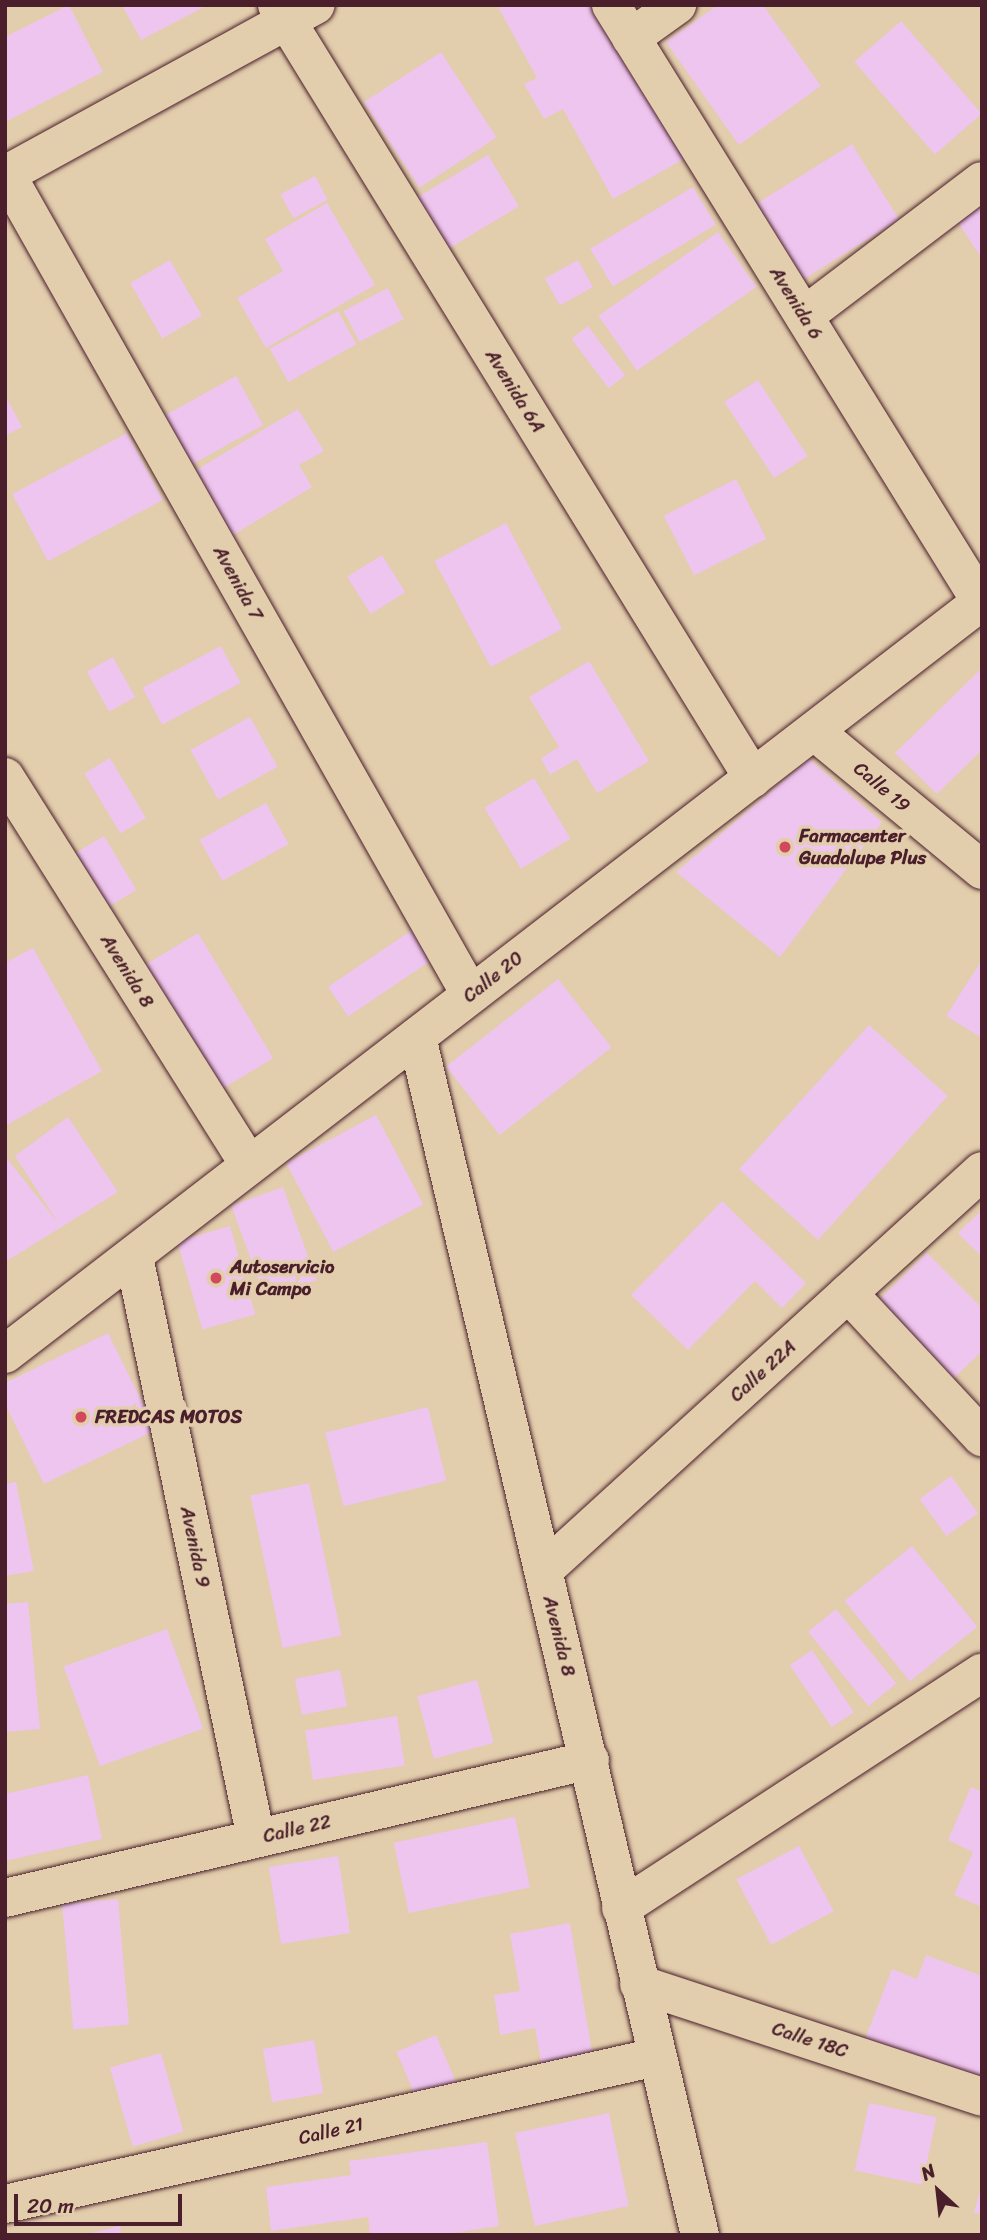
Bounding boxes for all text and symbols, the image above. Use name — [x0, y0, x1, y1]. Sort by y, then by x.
street label: Avenida 6 — [765, 262, 827, 344]
street label: Avenida 6A — [480, 345, 550, 437]
street label: Avenida 7 — [208, 542, 268, 624]
street label: Calle 19 — [849, 757, 915, 817]
place label: Farmacenter Guadalupe Plus — [799, 825, 926, 869]
marker: Farmacenter Guadalupe Plus — [777, 839, 793, 855]
street label: Avenida 8 — [95, 930, 159, 1012]
street label: Calle 20 — [458, 946, 528, 1008]
place label: Autoservicio Mi Campo — [230, 1256, 334, 1300]
marker: Autoservicio Mi Campo — [208, 1270, 224, 1286]
street label: Calle 22A — [725, 1335, 801, 1407]
place label: FREDCAS MOTOS — [95, 1406, 240, 1428]
marker: FREDCAS MOTOS — [73, 1409, 89, 1425]
street label: Avenida 9 — [175, 1504, 215, 1590]
street label: Avenida 8 — [538, 1593, 580, 1679]
street label: Calle 22 — [261, 1810, 333, 1848]
street label: Calle 18C — [769, 2017, 851, 2063]
street label: Calle 21 — [296, 2112, 366, 2150]
text: N — [915, 2154, 942, 2190]
north arrow — [903, 2156, 973, 2226]
scale bar — [18, 2180, 186, 2224]
text: 20 m — [27, 2187, 74, 2225]

